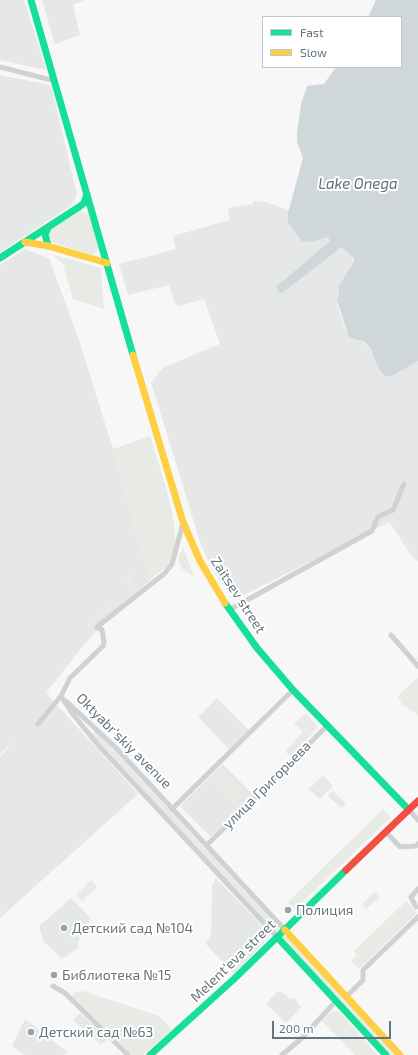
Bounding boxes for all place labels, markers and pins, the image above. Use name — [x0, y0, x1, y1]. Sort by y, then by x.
place label: Полиция — [296, 902, 353, 918]
marker: Полиция — [283, 905, 293, 915]
place label: Детский сад №104 — [72, 920, 193, 936]
marker: Детский сад №104 — [59, 923, 69, 933]
place label: Библиотека №15 — [62, 967, 171, 983]
marker: Библиотека №15 — [49, 970, 59, 980]
place label: Детский сад №63 — [39, 1024, 153, 1040]
marker: Детский сад №63 — [26, 1027, 36, 1037]

